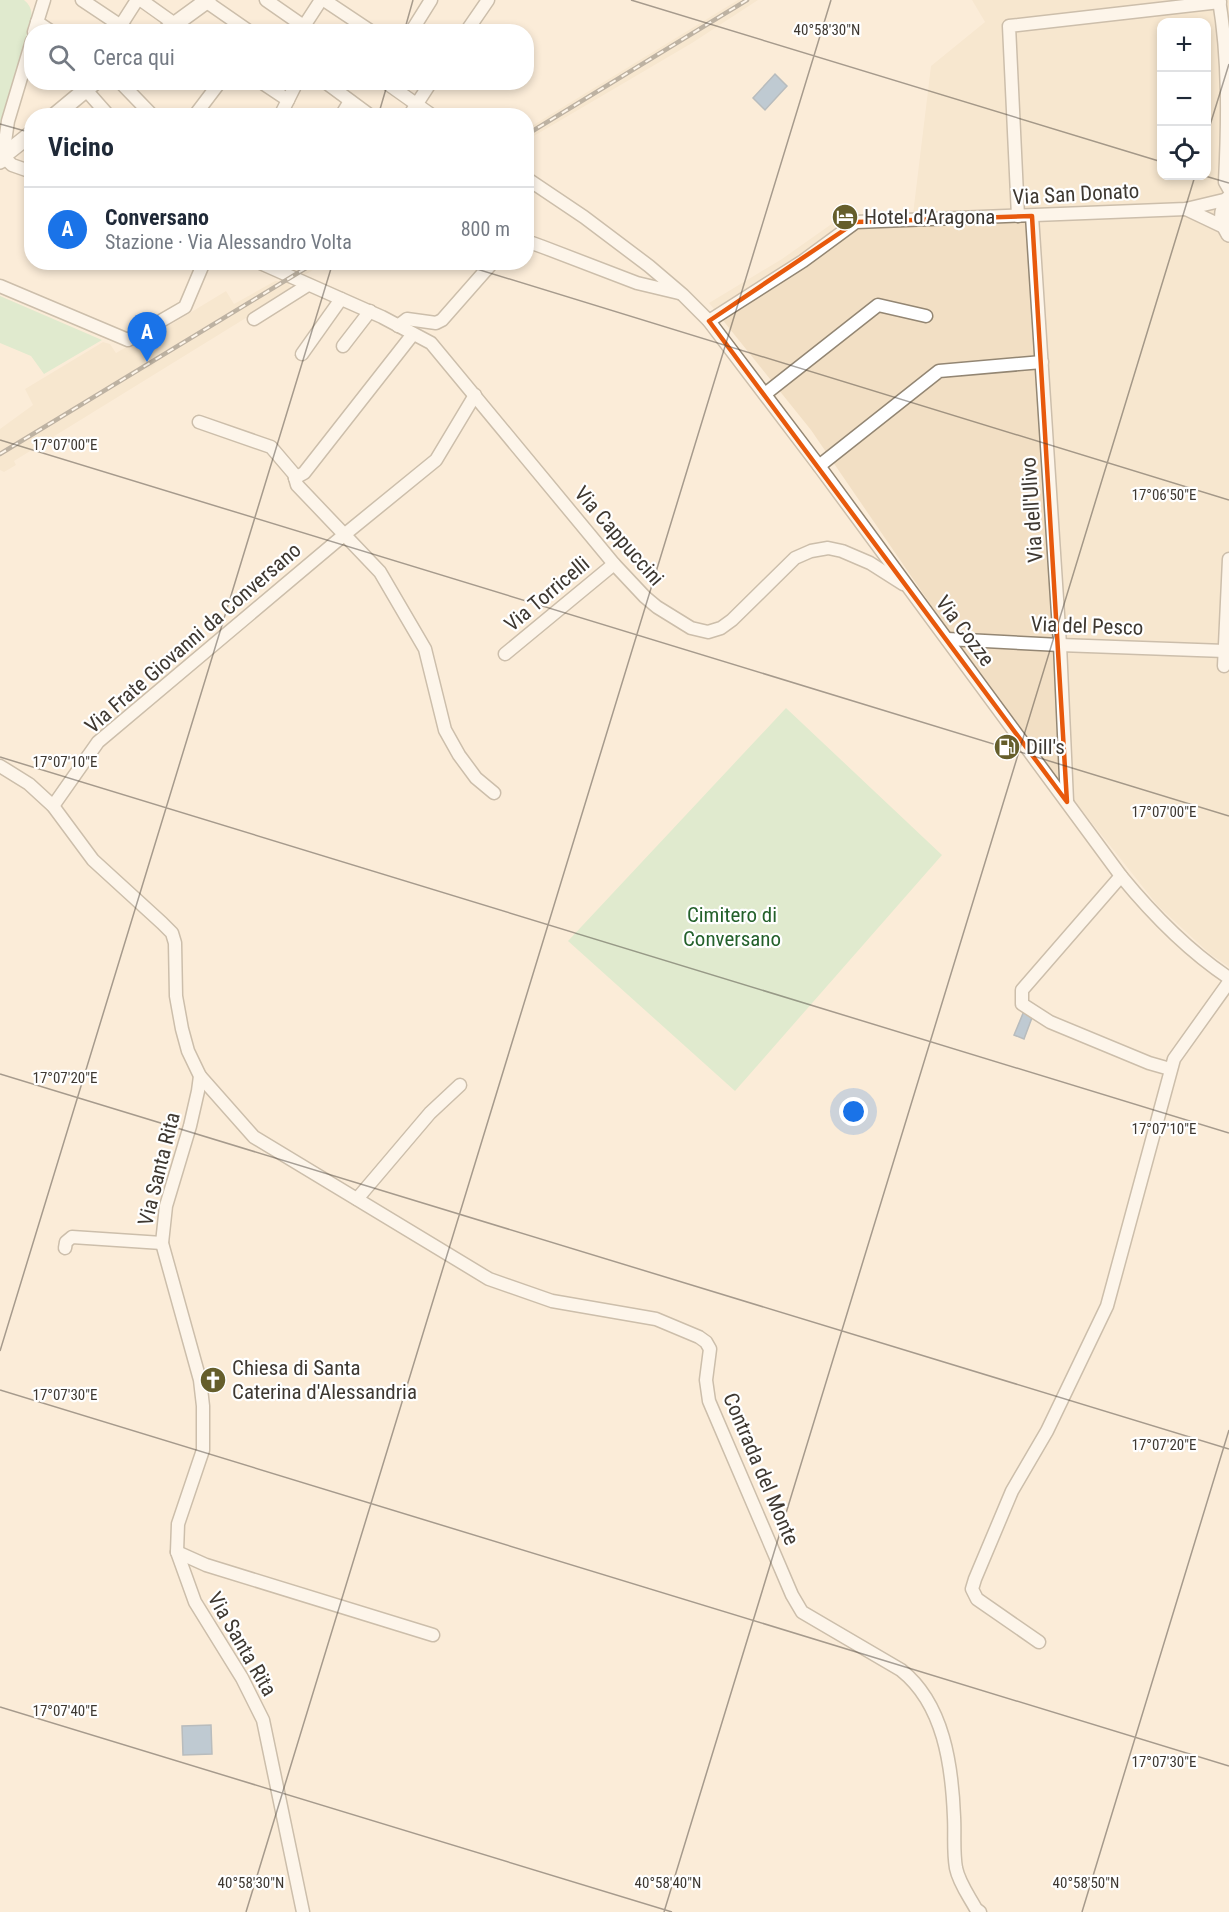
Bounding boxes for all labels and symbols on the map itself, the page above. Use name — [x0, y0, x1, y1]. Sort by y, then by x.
text: 40°58'30"N — [794, 21, 860, 39]
street label: Via San Donato — [1012, 179, 1140, 209]
hotel icon: Hotel d'Aragona — [830, 202, 860, 232]
place label: Hotel d'Aragona — [864, 205, 995, 229]
pin: A — [128, 312, 166, 362]
text: 17°07'00"E — [33, 436, 97, 454]
street label: Via dell'Ulivo — [1016, 456, 1048, 564]
street label: Via Cappuccini — [569, 482, 669, 590]
text: 17°06'50"E — [1132, 486, 1196, 504]
street label: Via Frate Giovanni da Conversano — [80, 538, 306, 738]
street label: Via Torricelli — [500, 552, 594, 636]
street label: Via Cozze — [931, 591, 999, 671]
street label: Via del Pesco — [1030, 612, 1144, 640]
fuel station icon: Dill's — [992, 732, 1022, 762]
place label: Dill's — [1026, 735, 1065, 759]
text: 17°07'10"E — [33, 753, 97, 771]
text: 17°07'00"E — [1132, 803, 1196, 821]
park label: Cimitero di Conversano — [683, 903, 781, 951]
text: 17°07'20"E — [33, 1069, 97, 1087]
your location — [839, 1097, 868, 1126]
street label: Via Santa Rita — [133, 1110, 185, 1228]
text: 17°07'10"E — [1132, 1120, 1196, 1138]
place label: Chiesa di Santa Caterina d'Alessandria — [232, 1356, 417, 1404]
church icon: Chiesa di Santa Caterina d'Alessandria — [198, 1365, 228, 1395]
text: 17°07'30"E — [33, 1386, 97, 1404]
street label: Contrada del Monte — [718, 1389, 804, 1549]
text: 17°07'20"E — [1132, 1436, 1196, 1454]
street label: Via Santa Rita — [203, 1588, 281, 1700]
text: 17°07'40"E — [33, 1702, 97, 1720]
text: 17°07'30"E — [1132, 1753, 1196, 1771]
text: 40°58'30"N — [218, 1874, 284, 1892]
text: 40°58'40"N — [635, 1874, 701, 1892]
text: 40°58'50"N — [1053, 1874, 1119, 1892]

